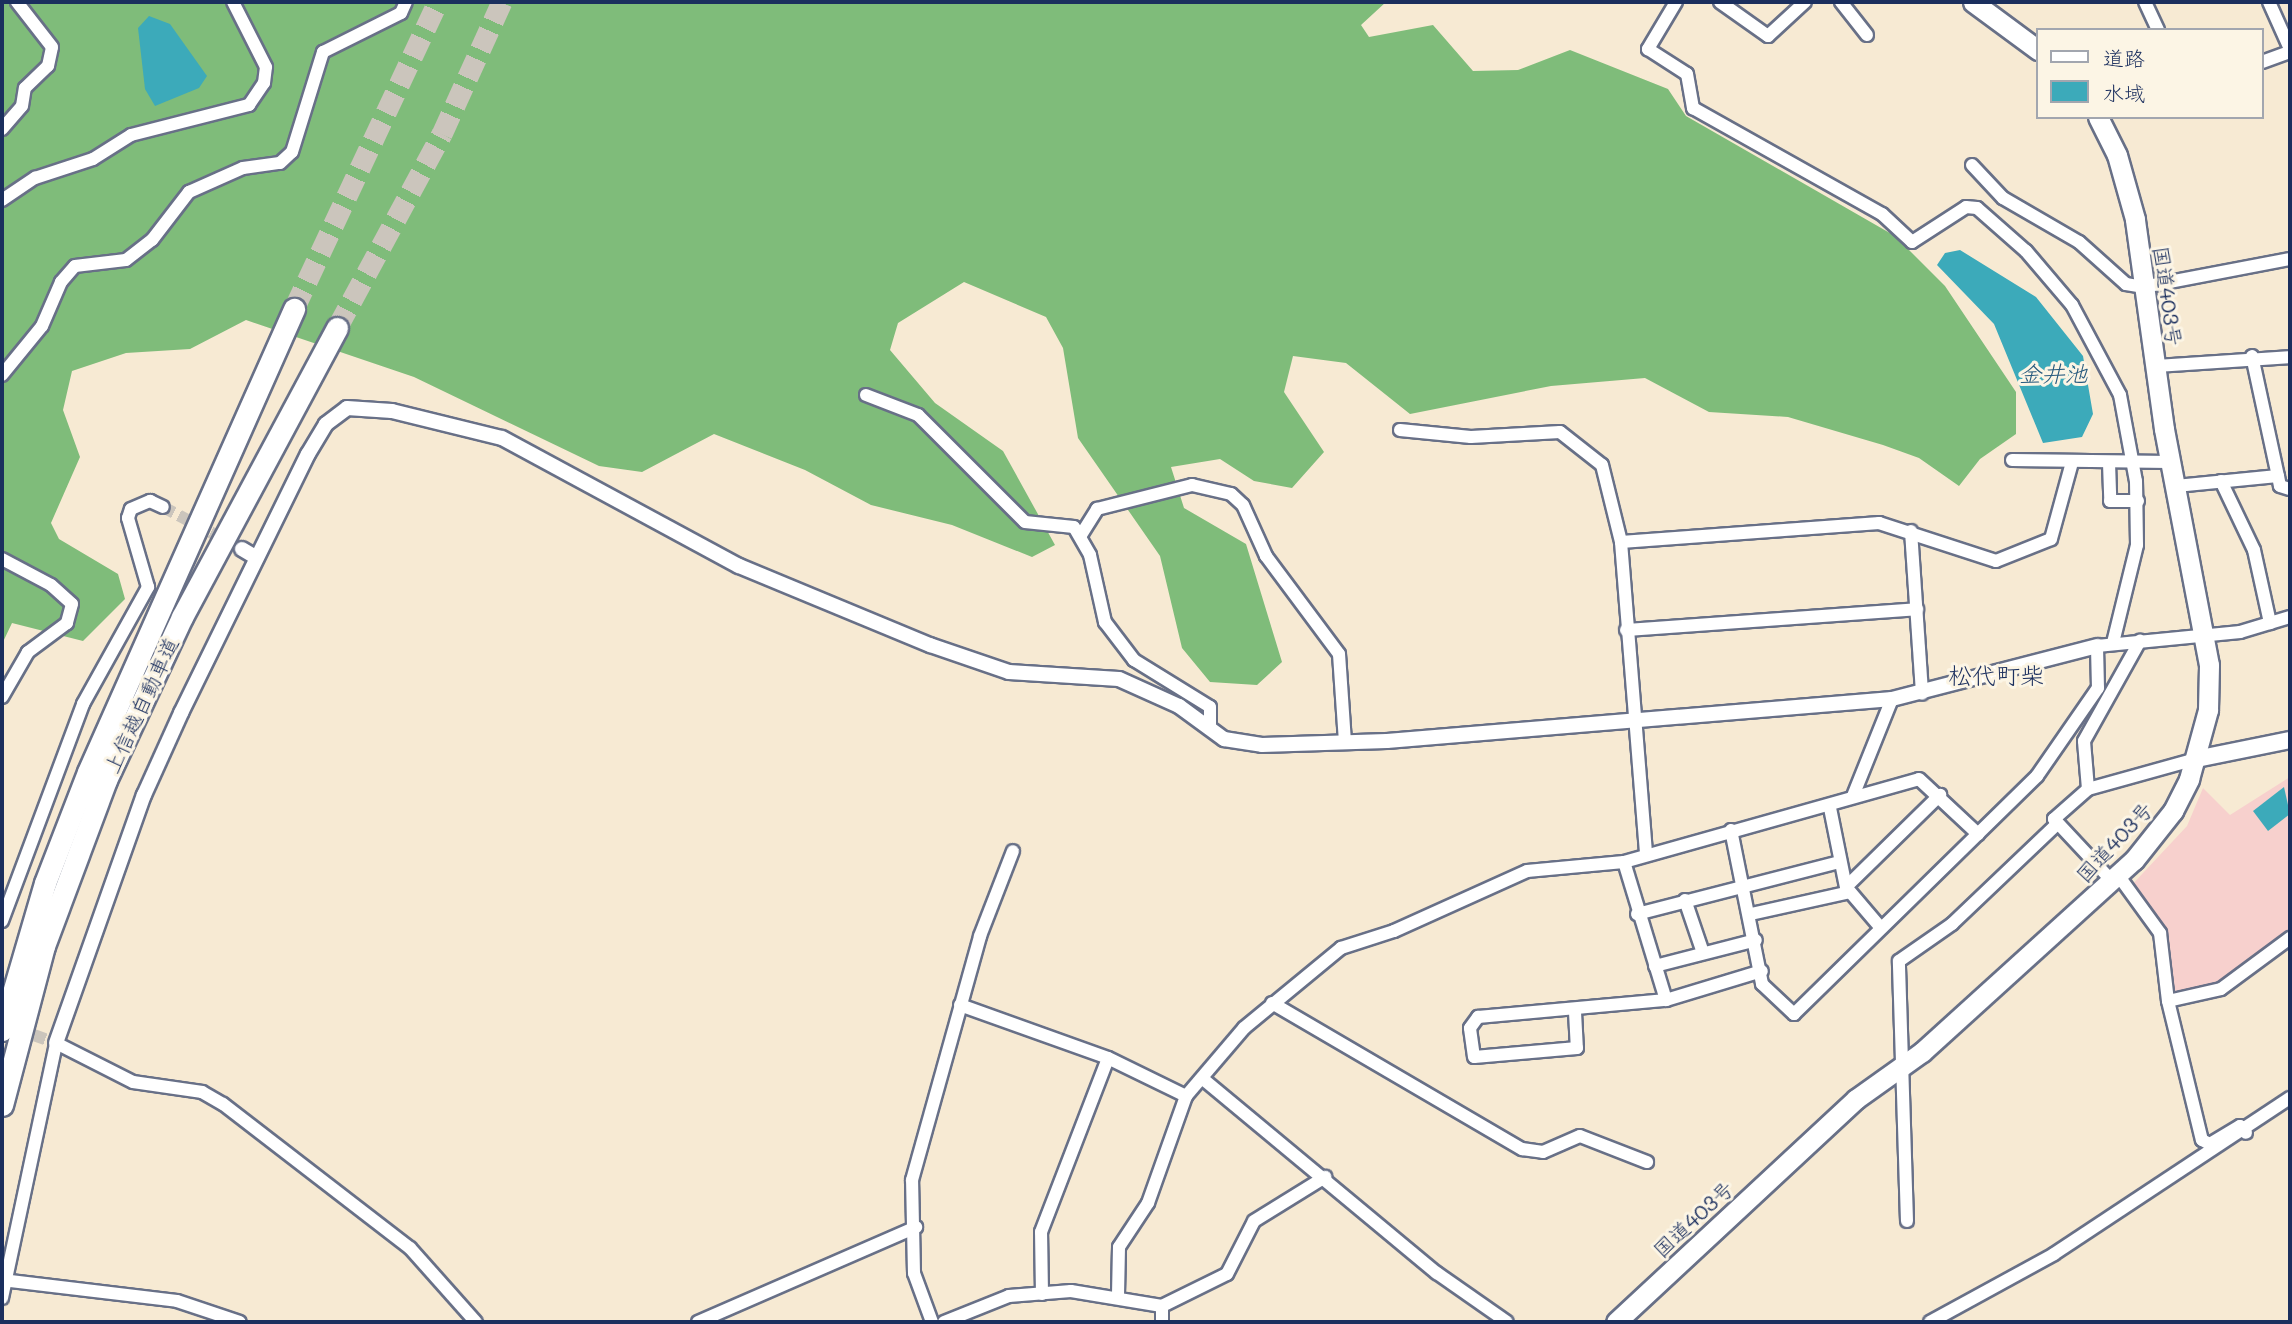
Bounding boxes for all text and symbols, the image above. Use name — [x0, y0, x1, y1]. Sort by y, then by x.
legend — [2036, 28, 2264, 119]
text: 道路 — [2103, 44, 2145, 71]
text: 水域 — [2103, 79, 2145, 106]
street label: 国道403号 — [2149, 244, 2187, 348]
water label: 金井池 — [2019, 359, 2087, 387]
street label: 上信越自動車道 — [99, 633, 183, 777]
district label: 松代町柴 — [1948, 661, 2044, 689]
street label: 国道403号 — [2070, 797, 2158, 887]
street label: 国道403号 — [1648, 1175, 1738, 1263]

